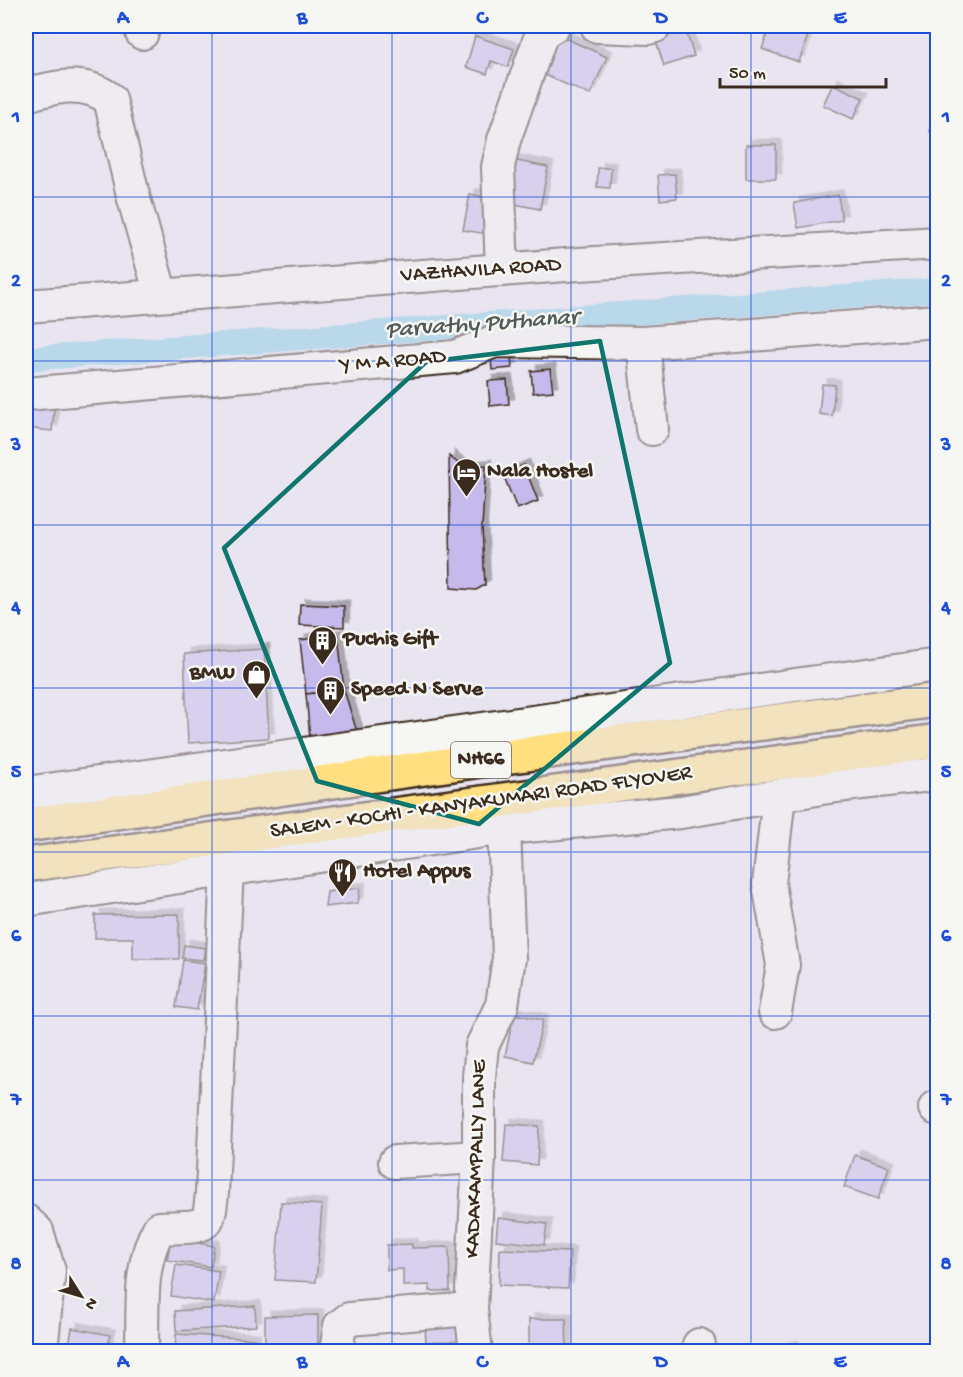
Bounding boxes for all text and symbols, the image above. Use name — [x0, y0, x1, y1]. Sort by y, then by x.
text: A — [116, 8, 131, 31]
text: B — [296, 8, 308, 31]
text: C — [476, 8, 490, 31]
text: D — [652, 8, 668, 31]
text: E — [834, 8, 848, 31]
scale bar — [720, 51, 886, 89]
text: 50 m — [729, 64, 766, 85]
text: 1 — [11, 107, 20, 130]
text: 1 — [941, 107, 950, 130]
street label: VAZHAVILA ROAD — [399, 252, 563, 290]
text: 2 — [11, 271, 21, 294]
text: 2 — [941, 271, 951, 294]
water label: Parvathy Puthanar — [385, 303, 584, 346]
street label: Y M A ROAD — [337, 344, 448, 380]
text: 3 — [10, 435, 21, 458]
text: 3 — [940, 435, 951, 458]
hotel icon: Nala Hostel — [450, 456, 482, 498]
place label: Nala Hostel — [487, 459, 593, 485]
text: 4 — [10, 598, 21, 621]
text: 4 — [940, 598, 951, 621]
building icon: Puchis Gift — [306, 624, 338, 666]
place label: Puchis Gift — [342, 627, 439, 653]
shop icon: BMW — [240, 658, 272, 700]
place label: BMW — [189, 661, 235, 687]
building icon: Speed N Serve — [314, 674, 346, 716]
place label: Speed N Serve — [351, 677, 483, 703]
road number: NH66 — [451, 742, 511, 778]
street label: SALEM - KOCHI - KANYAKUMARI ROAD FLYOVER — [269, 760, 695, 845]
text: 5 — [11, 762, 22, 785]
text: 5 — [941, 762, 952, 785]
restaurant icon: Hotel Appus — [326, 856, 358, 898]
place label: Hotel Appus — [363, 859, 472, 885]
text: 6 — [11, 926, 22, 949]
text: 6 — [941, 926, 952, 949]
street label: KADAKAMPALLY LANE — [461, 1058, 494, 1259]
text: 7 — [10, 1090, 23, 1113]
text: 7 — [940, 1090, 953, 1113]
text: 8 — [11, 1254, 22, 1277]
text: 8 — [941, 1254, 952, 1277]
north arrow — [51, 1266, 111, 1326]
text: N — [79, 1293, 101, 1313]
text: A — [116, 1352, 131, 1375]
text: B — [296, 1352, 308, 1375]
text: C — [476, 1352, 490, 1375]
text: D — [652, 1352, 668, 1375]
text: E — [834, 1352, 848, 1375]

